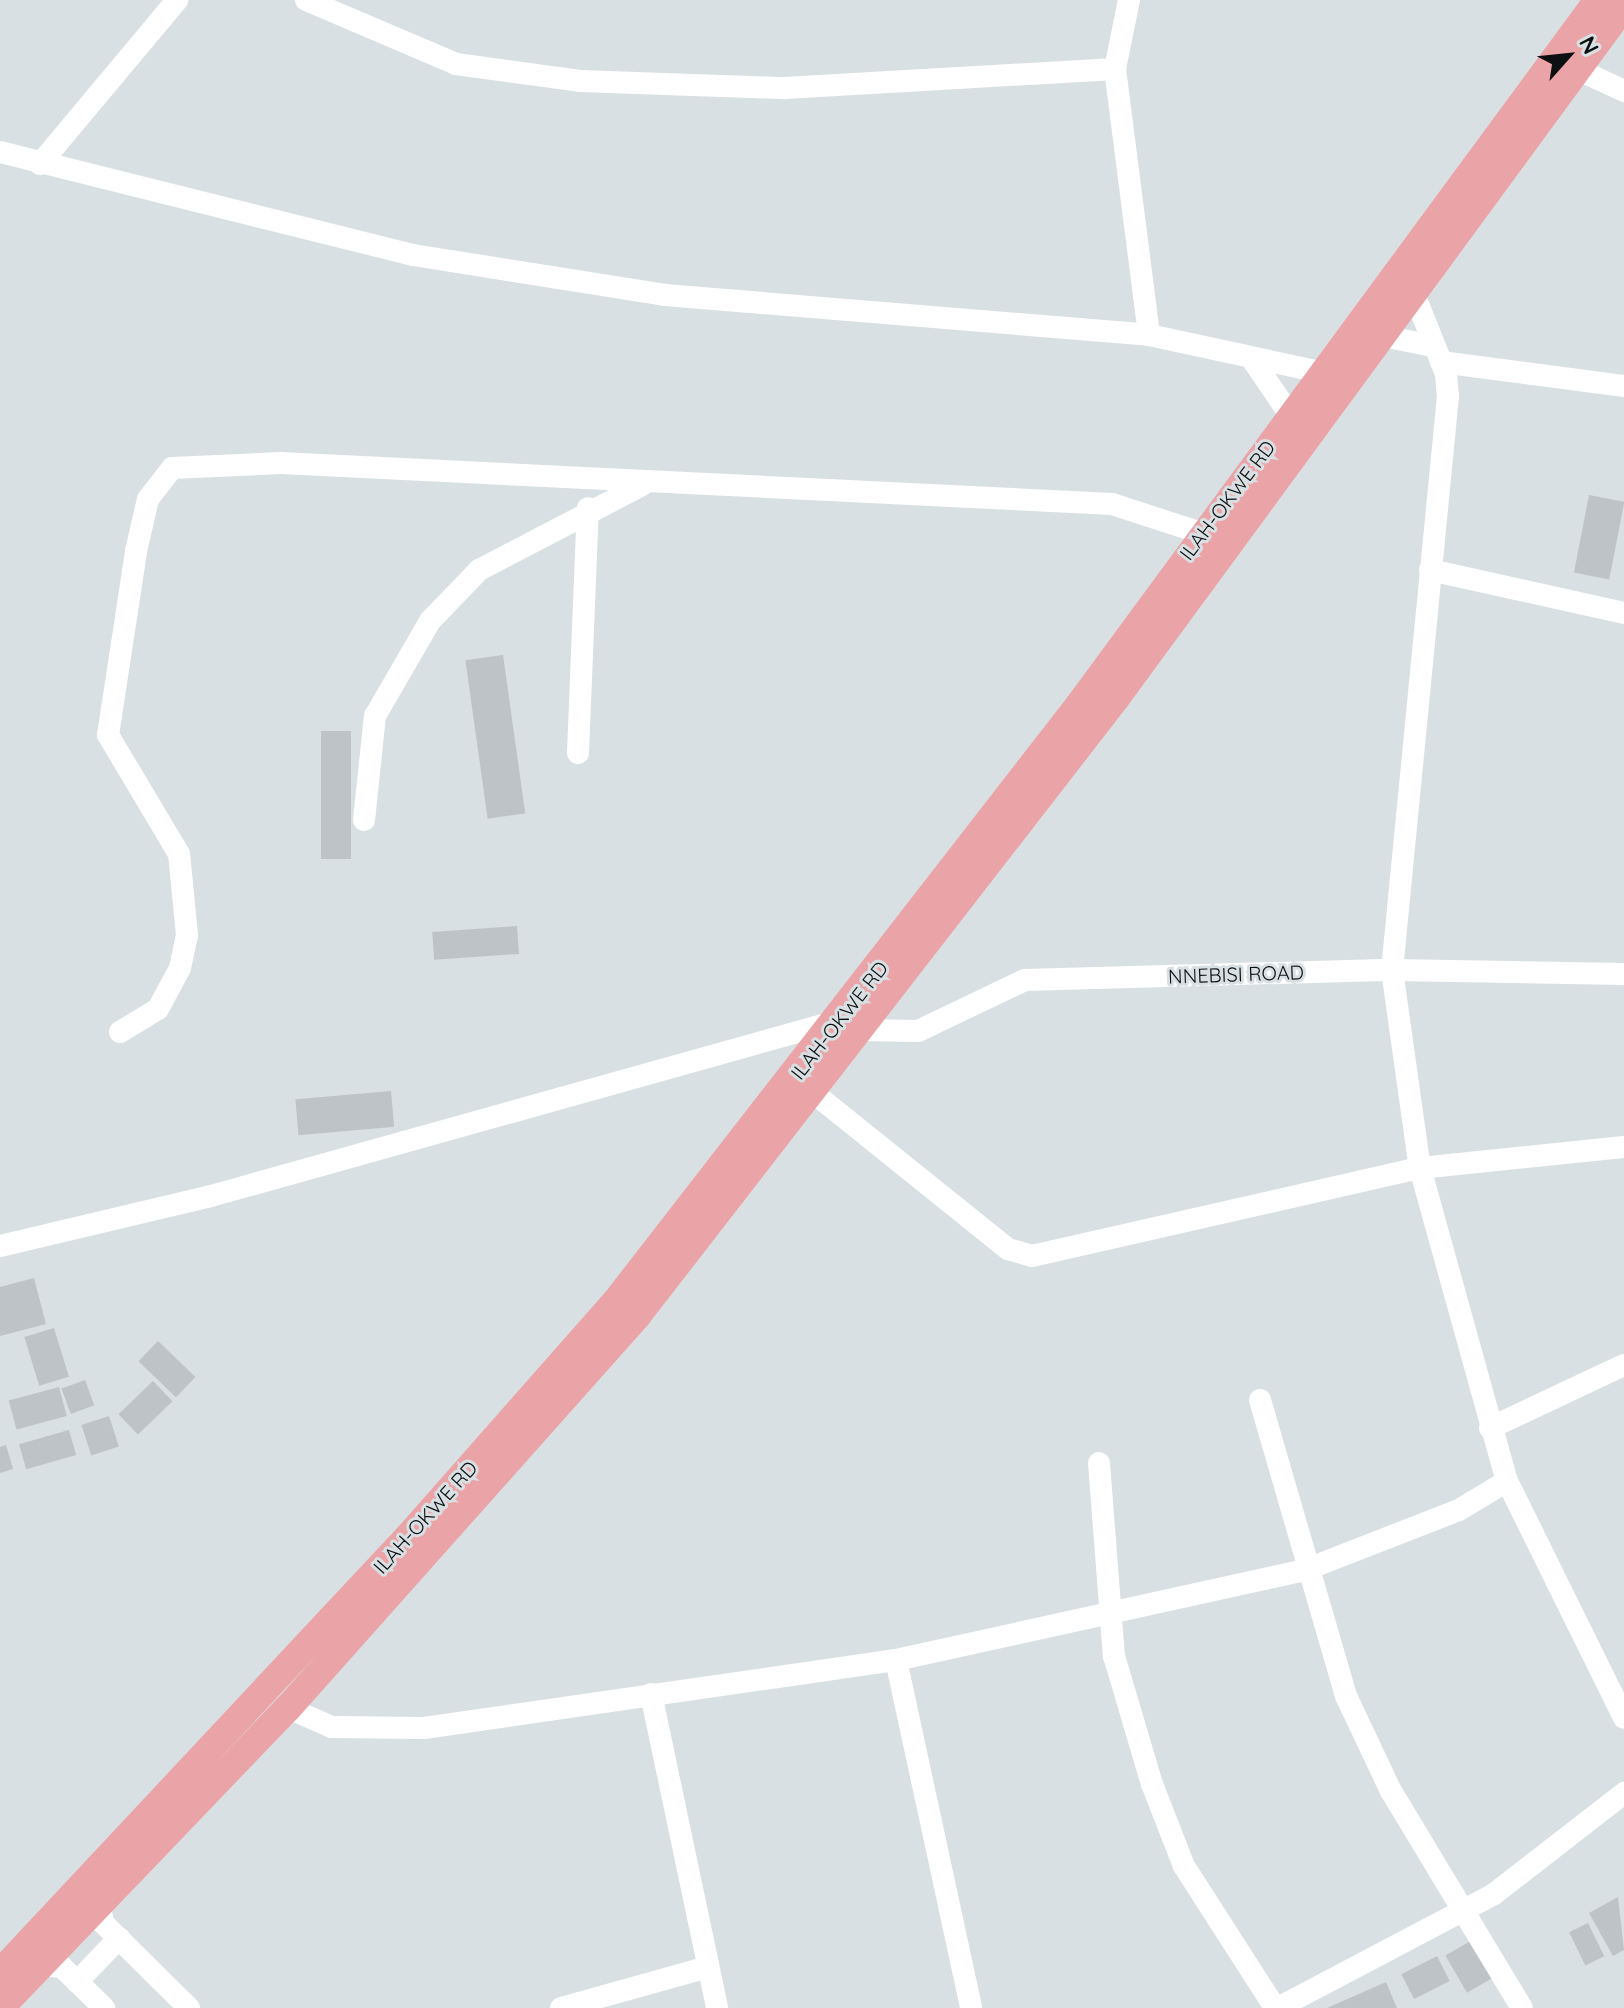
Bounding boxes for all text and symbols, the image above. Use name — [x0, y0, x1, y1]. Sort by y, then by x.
north arrow — [1528, 16, 1608, 96]
text: N — [1573, 32, 1606, 59]
street label: ILAH-OKWE RD — [1174, 436, 1280, 564]
street label: ILAH-OKWE RD — [785, 956, 893, 1084]
street label: NNEBISI ROAD — [1168, 960, 1304, 988]
street label: ILAH-OKWE RD — [368, 1456, 482, 1578]

